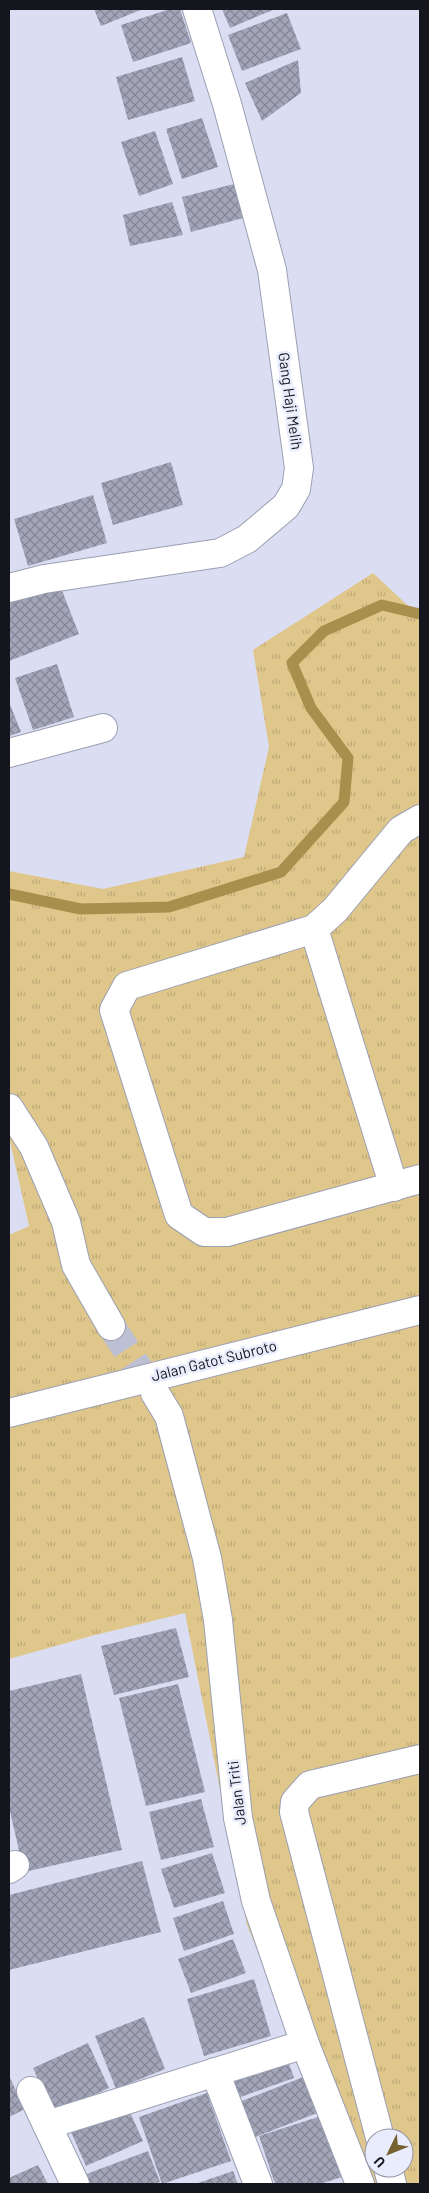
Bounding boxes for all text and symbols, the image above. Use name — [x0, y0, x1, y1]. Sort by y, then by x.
street label: Gang Haji Melih — [275, 351, 307, 451]
street label: Jalan Gatot Subroto — [149, 1336, 278, 1384]
street label: Jalan Triti — [223, 1760, 249, 1826]
north arrow — [364, 2128, 414, 2178]
text: U — [370, 2153, 388, 2171]

